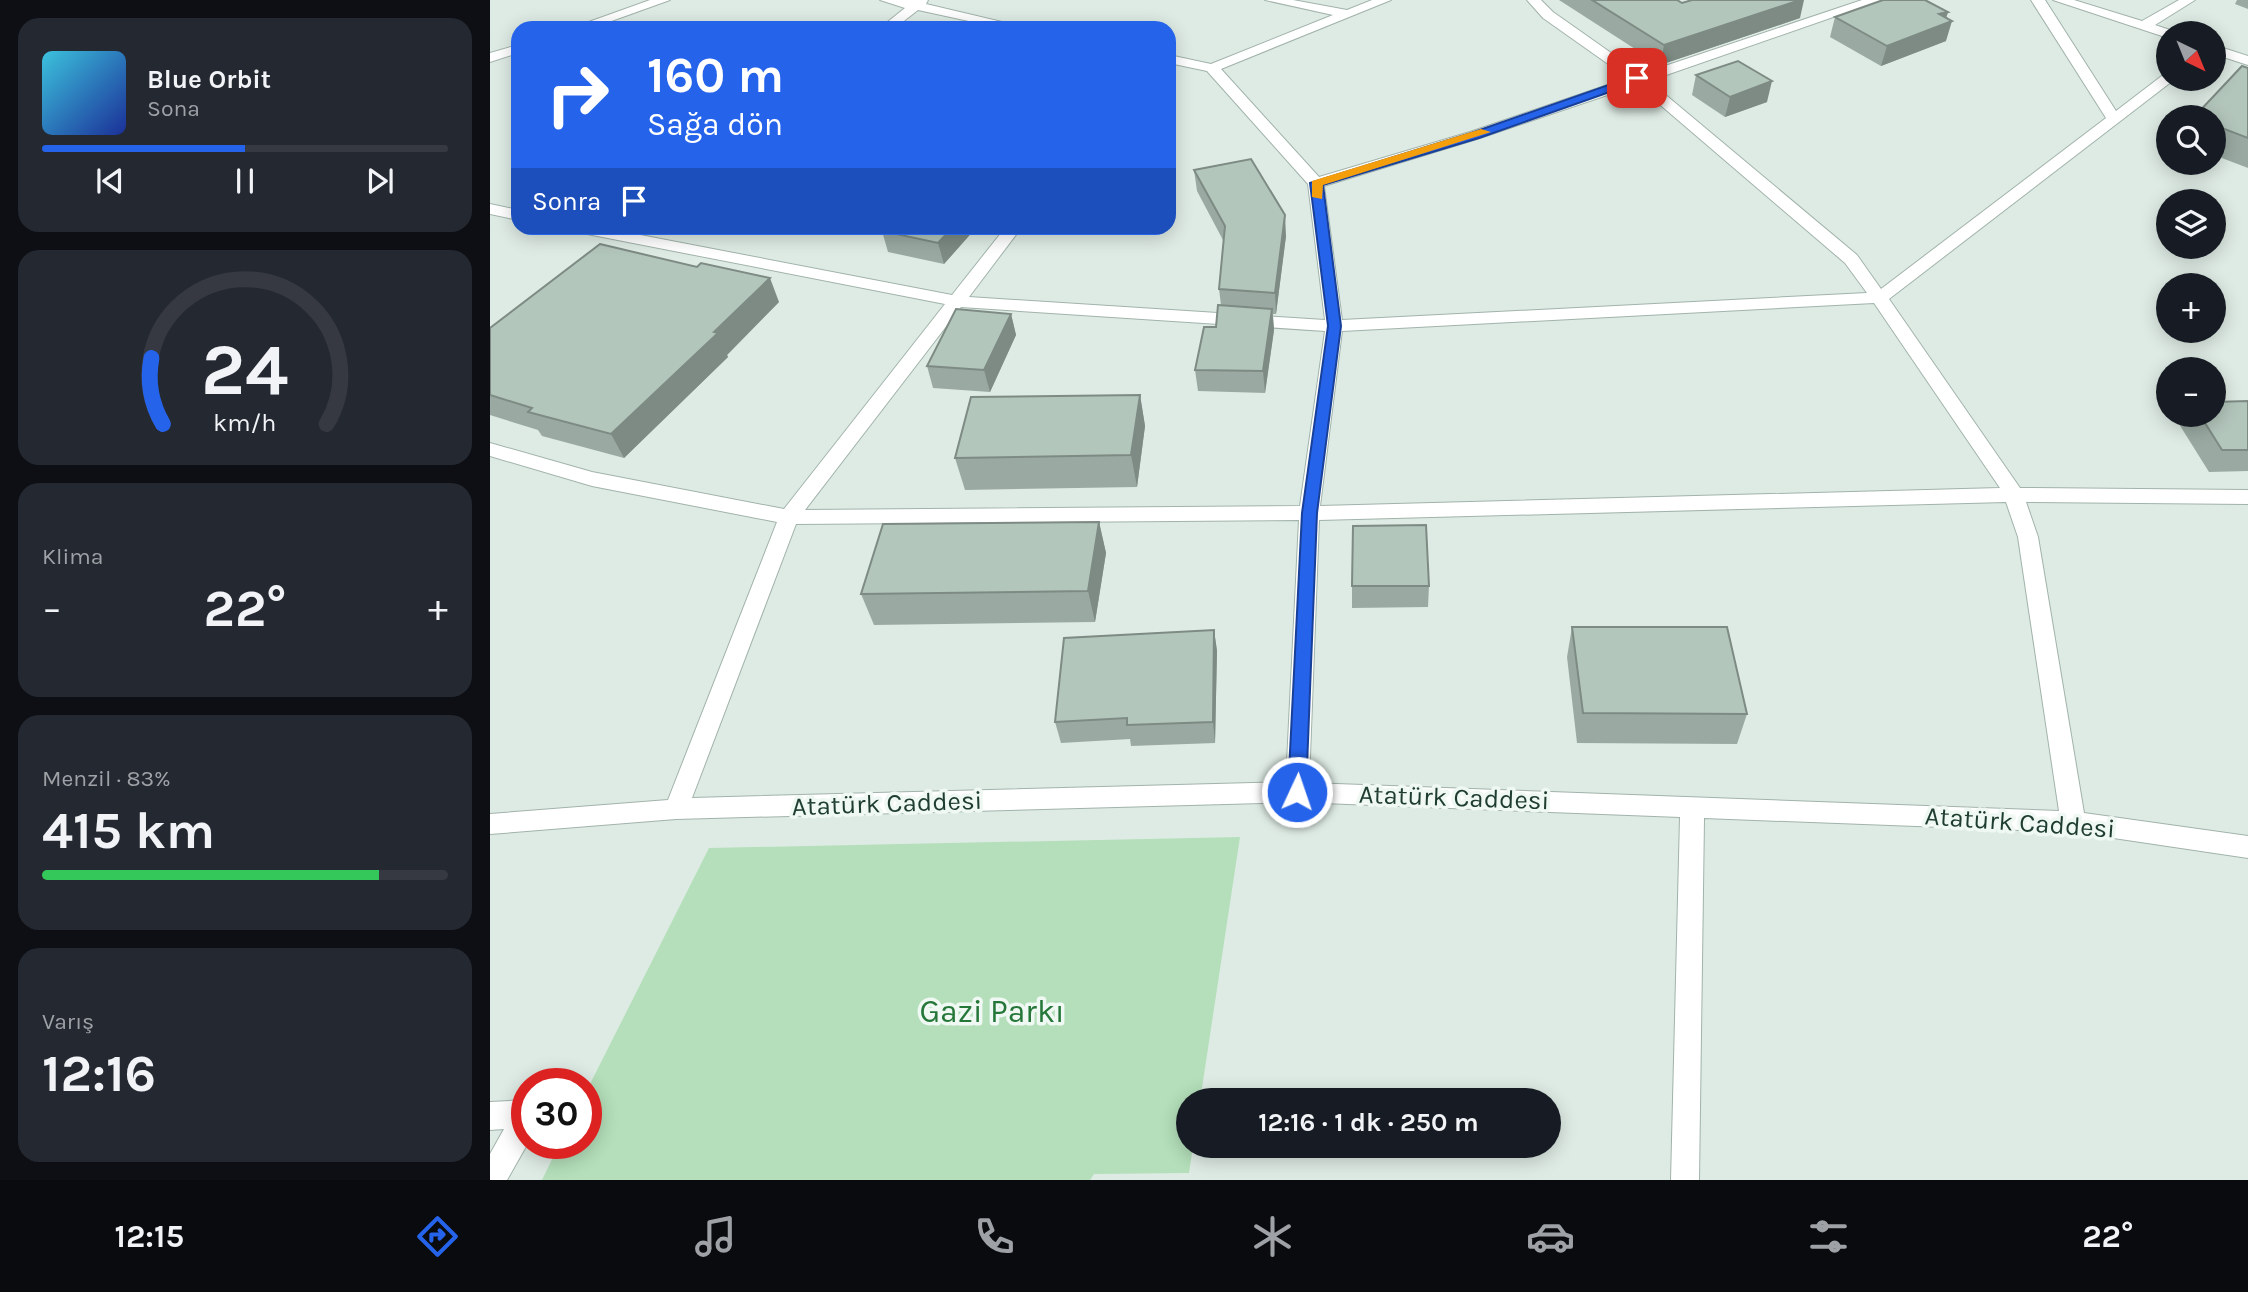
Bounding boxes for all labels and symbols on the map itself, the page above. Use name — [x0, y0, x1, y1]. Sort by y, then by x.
north arrow — [2156, 21, 2226, 91]
pin — [1607, 48, 1667, 108]
position arrow — [1260, 755, 1334, 829]
street label: Atatürk Caddesi — [1358, 779, 1550, 816]
street label: Atatürk Caddesi — [791, 785, 983, 822]
street label: Atatürk Caddesi — [1924, 800, 2116, 845]
park label: Gazi Parkı — [919, 993, 1065, 1030]
speed limit sign: 30 — [511, 1068, 602, 1159]

